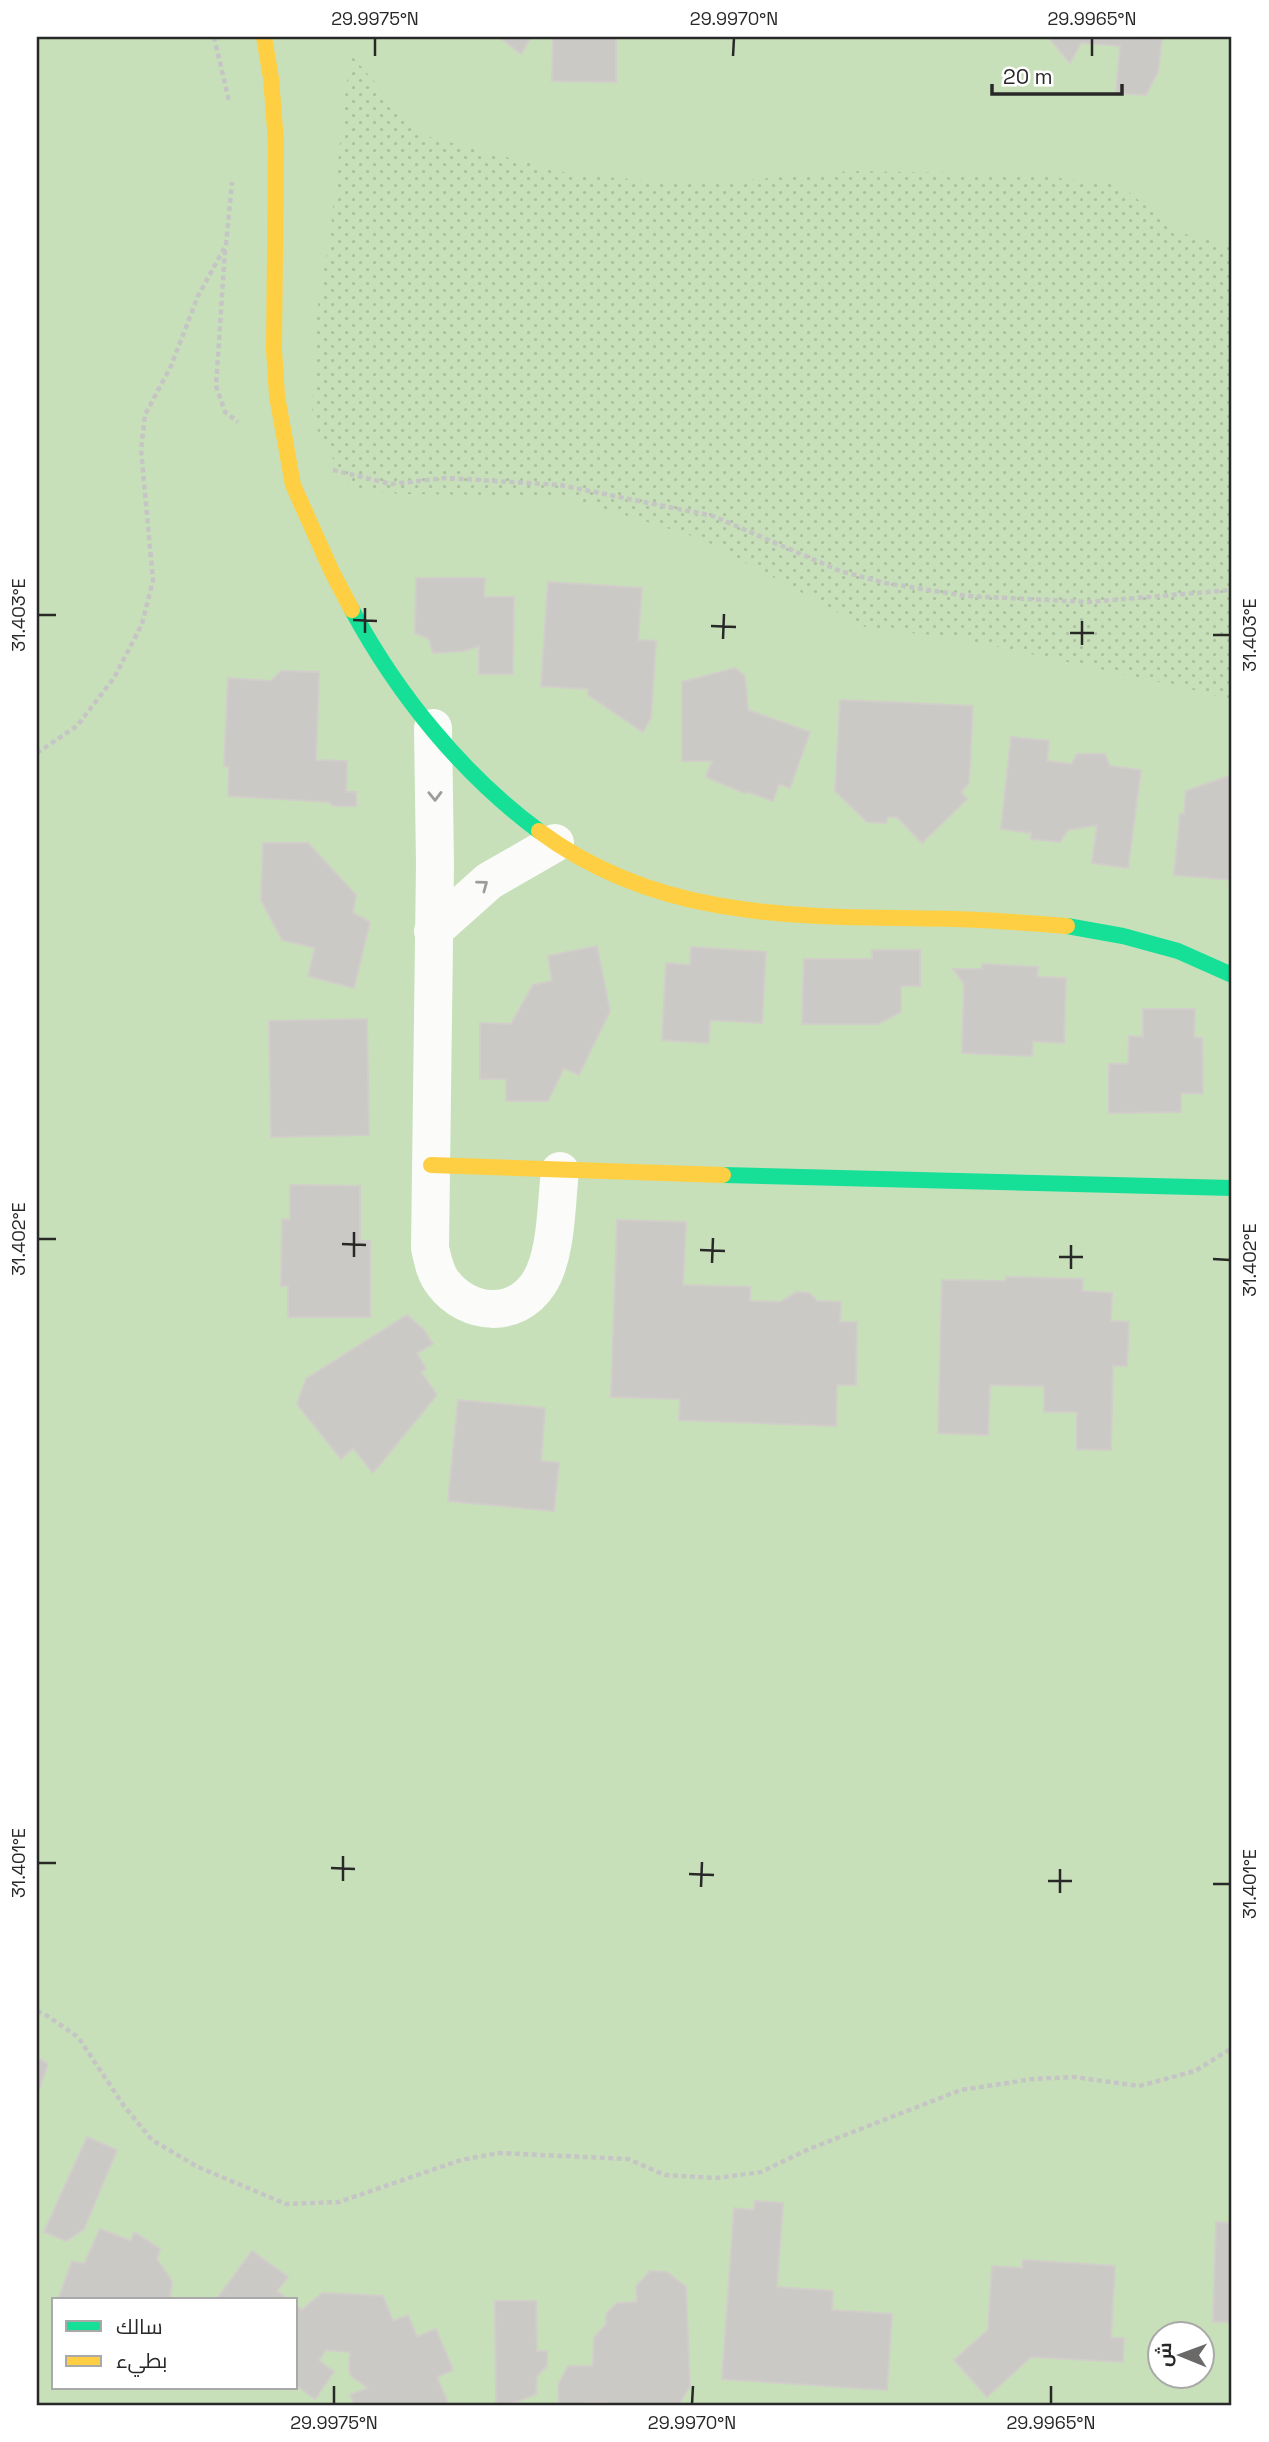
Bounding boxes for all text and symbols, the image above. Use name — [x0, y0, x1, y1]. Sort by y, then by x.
text: 29.9975°N — [331, 7, 419, 30]
text: 29.9970°N — [690, 7, 778, 30]
text: 29.9965°N — [1048, 7, 1136, 30]
scale bar — [992, 52, 1122, 96]
text: 20 m — [1003, 63, 1053, 90]
text: 31.403°E — [7, 578, 30, 652]
text: 31.403°E — [1238, 598, 1261, 672]
one-way arrow — [427, 792, 443, 802]
one-way arrow — [475, 881, 488, 894]
text: 31.402°E — [7, 1202, 30, 1276]
text: 31.402°E — [1238, 1223, 1261, 1297]
text: 31.401°E — [7, 1828, 30, 1898]
text: 31.401°E — [1238, 1849, 1261, 1919]
legend — [52, 2298, 298, 2390]
text: سالك — [116, 2313, 163, 2340]
north arrow — [1146, 2320, 1216, 2390]
text: ش — [1152, 2342, 1177, 2367]
text: بطيء — [116, 2347, 167, 2377]
text: 29.9975°N — [290, 2411, 378, 2434]
text: 29.9970°N — [648, 2411, 736, 2434]
text: 29.9965°N — [1007, 2411, 1095, 2434]

